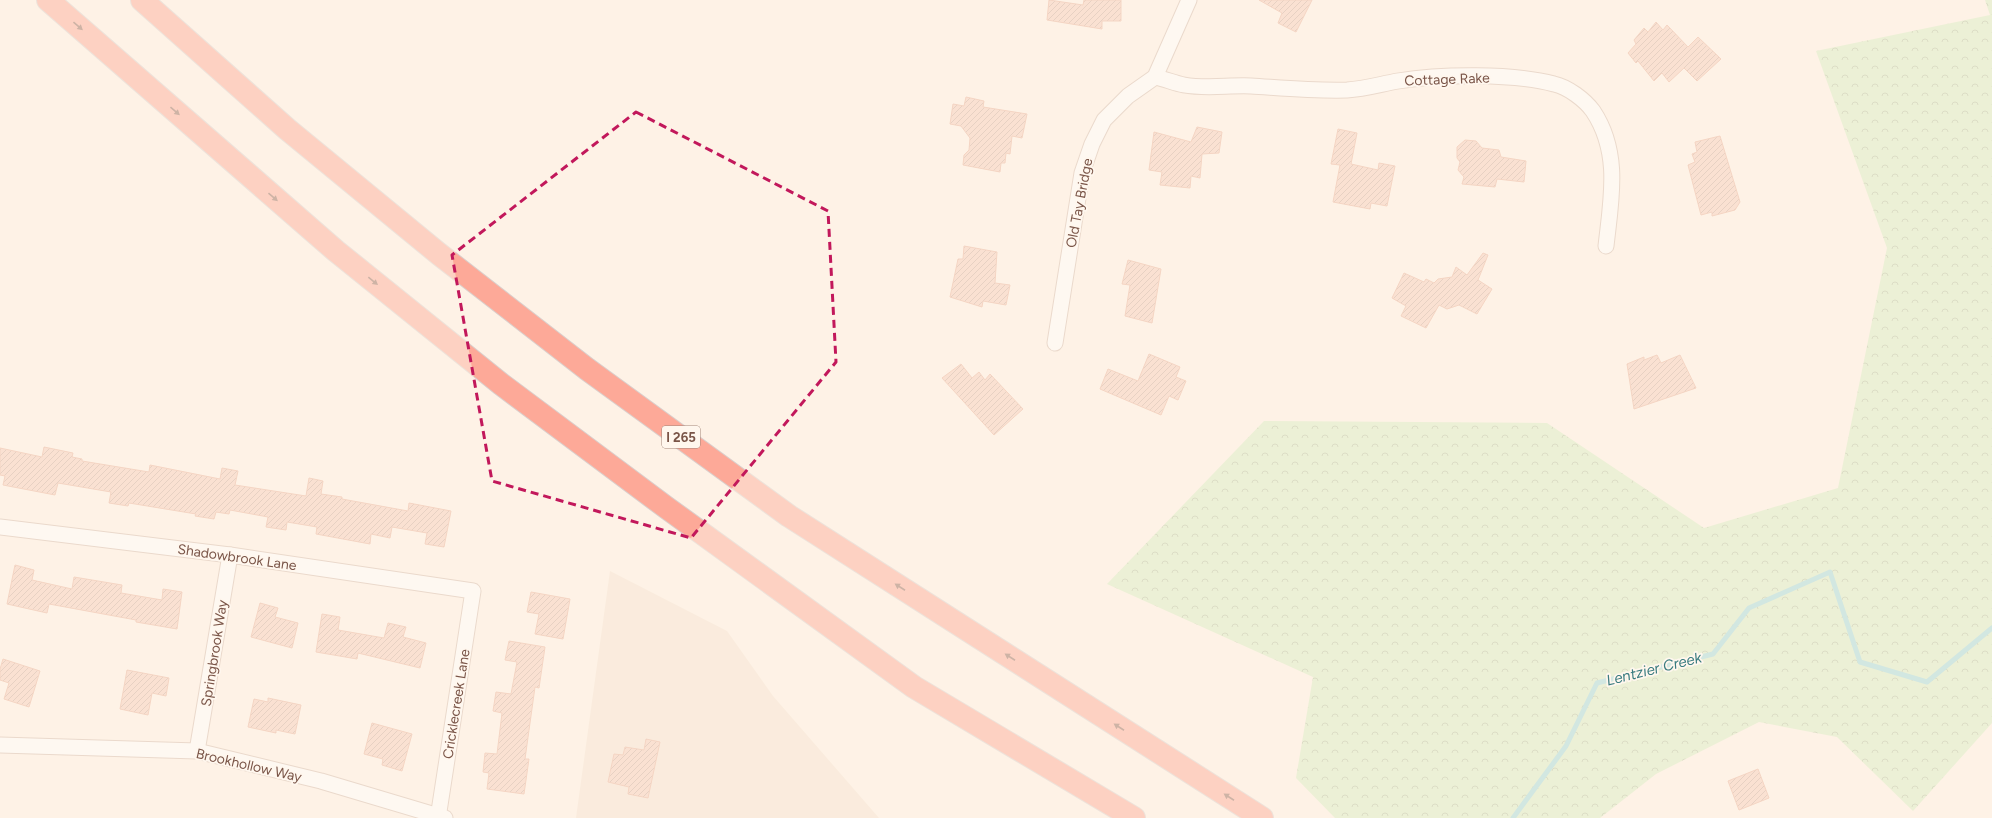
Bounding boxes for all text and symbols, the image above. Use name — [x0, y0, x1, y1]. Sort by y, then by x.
one-way arrow — [72, 21, 83, 30]
street label: Cottage Rake — [1404, 70, 1490, 89]
one-way arrow — [170, 107, 181, 116]
street label: Old Tay Bridge — [1062, 157, 1097, 249]
one-way arrow — [268, 192, 279, 201]
one-way arrow — [367, 276, 378, 285]
road number: I 265 — [662, 426, 700, 448]
street label: Shadowbrook Lane — [176, 541, 298, 574]
one-way arrow — [894, 584, 906, 591]
street label: Springbrook Way — [198, 598, 231, 708]
street label: Cricklecreek Lane — [439, 648, 474, 760]
water label: Lentzier Creek — [1604, 648, 1704, 690]
one-way arrow — [1005, 653, 1015, 661]
one-way arrow — [1114, 723, 1124, 731]
street label: Brookhollow Way — [194, 745, 304, 786]
one-way arrow — [1224, 793, 1234, 801]

